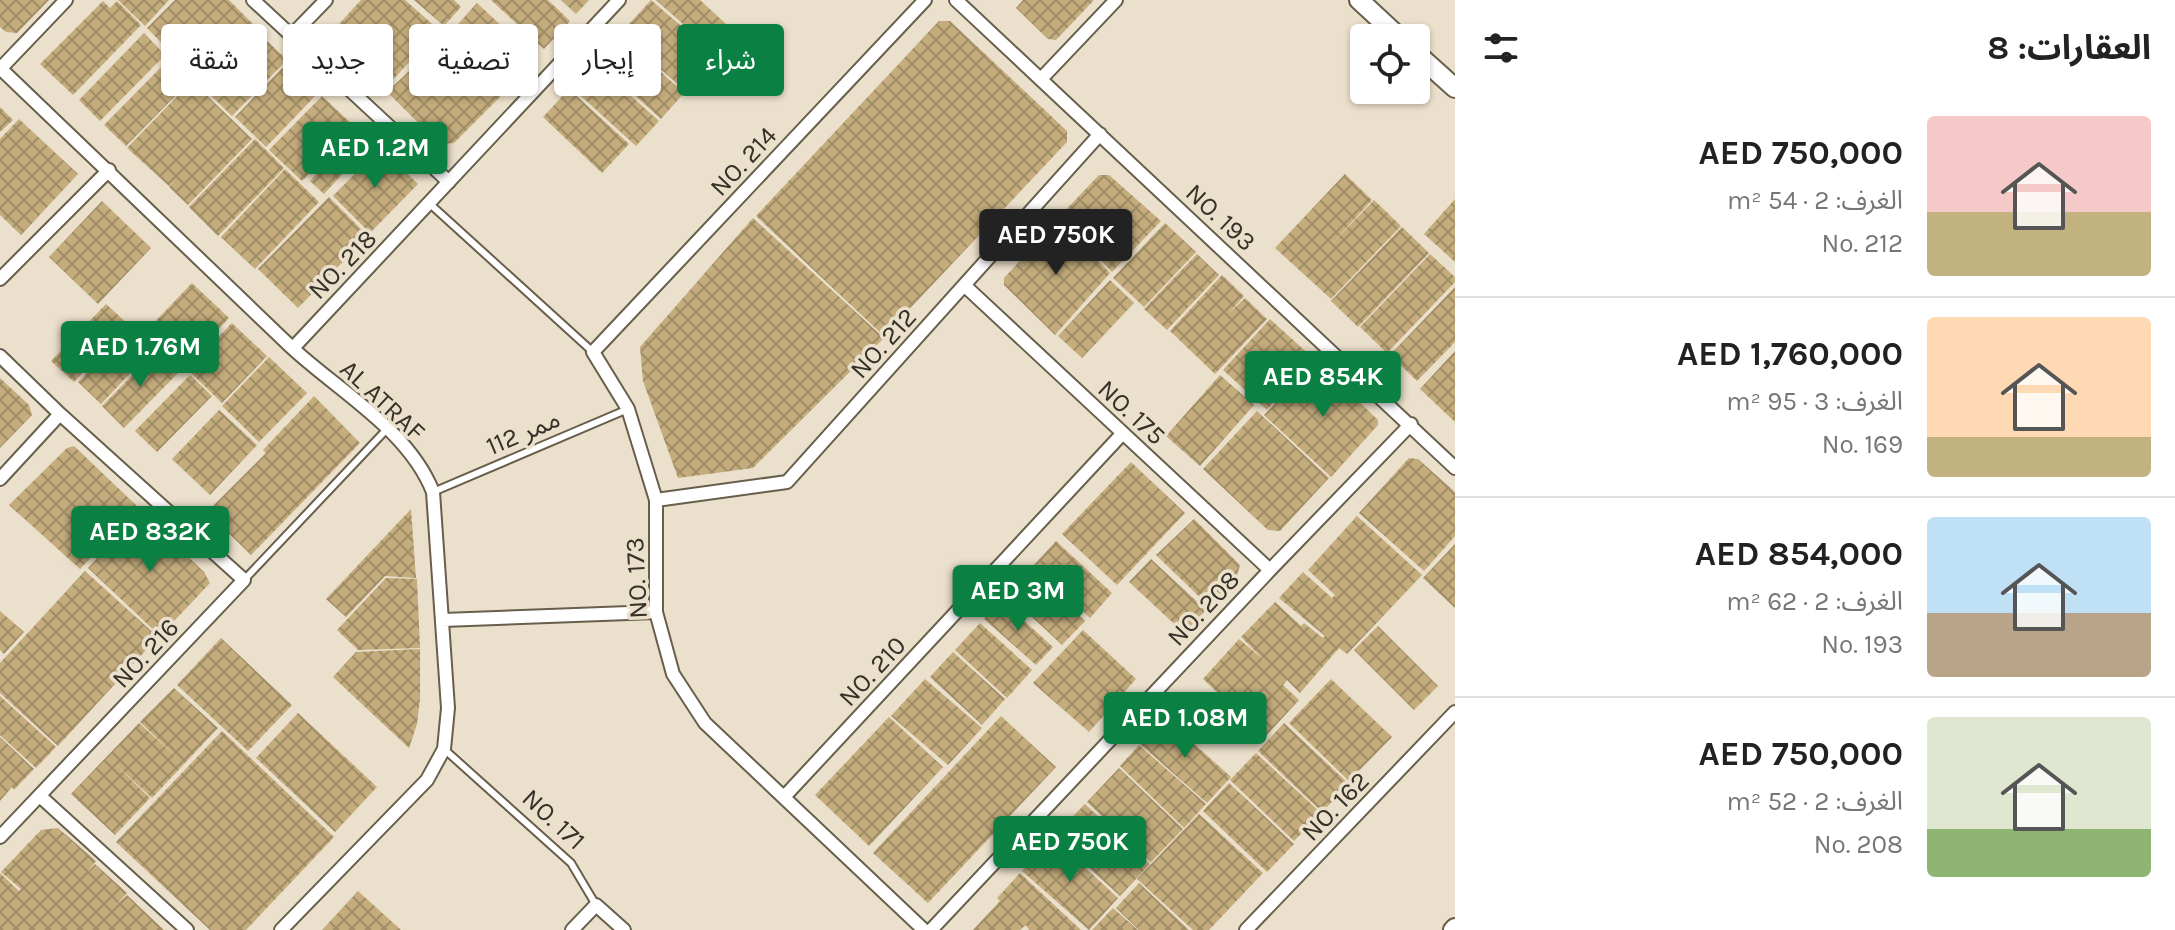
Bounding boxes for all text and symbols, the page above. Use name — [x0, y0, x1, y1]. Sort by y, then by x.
chip: شقة — [161, 24, 267, 96]
chip: جديد — [283, 24, 393, 96]
chip: تصفية — [409, 24, 538, 96]
chip: إيجار — [554, 24, 661, 96]
chip: شراء — [677, 24, 784, 96]
map controls — [1350, 24, 1430, 104]
button: locate — [1350, 24, 1430, 104]
icon: filters — [1479, 26, 1523, 70]
text: العقارات: 8 — [1987, 28, 2151, 68]
street label: NO. 214 — [704, 120, 783, 202]
pin: AED 1.2M — [292, 122, 458, 190]
text: AED 1.2M — [320, 132, 430, 163]
text: AED 750,000 — [1699, 133, 1903, 173]
icon: home — [1991, 148, 2087, 244]
street label: NO. 193 — [1179, 177, 1262, 257]
text: الغرف: 2 · 54 m² — [1727, 185, 1903, 216]
pin: AED 750K — [973, 209, 1139, 277]
text: AED 750K — [997, 219, 1115, 250]
street label: NO. 218 — [302, 223, 383, 306]
text: No. 212 — [1821, 228, 1903, 259]
street label: NO. 212 — [844, 302, 923, 385]
pin: AED 1.76M — [48, 321, 232, 389]
text: AED 1.76M — [79, 331, 201, 362]
text: AED 1,760,000 — [1677, 334, 1903, 374]
icon: home — [1991, 349, 2087, 445]
pin: AED 854K — [1240, 351, 1406, 419]
street label: AL ATRAF — [334, 353, 431, 447]
text: AED 854K — [1263, 361, 1383, 392]
street label: NO. 175 — [1092, 373, 1172, 451]
text: الغرف: 3 · 95 m² — [1726, 386, 1903, 417]
street label: ممر 112 — [482, 403, 565, 462]
text: No. 169 — [1822, 429, 1903, 460]
pin: AED 832K — [67, 506, 233, 574]
text: AED 832K — [89, 516, 211, 547]
text: AED 854,000 — [1695, 534, 1903, 574]
street label: NO. 173 — [619, 536, 654, 620]
icon: home — [1991, 549, 2087, 645]
street label: NO. 208 — [1161, 564, 1246, 653]
pin: AED 3M — [953, 565, 1083, 633]
text: AED 3M — [971, 575, 1065, 606]
text: الغرف: 2 · 62 m² — [1726, 586, 1903, 617]
street label: NO. 216 — [105, 612, 185, 695]
text: No. 193 — [1821, 629, 1903, 660]
street label: NO. 210 — [832, 630, 913, 713]
pin: AED 1.08M — [1093, 692, 1277, 760]
text: AED 1.08M — [1122, 702, 1248, 733]
text: AED 750,000 — [1699, 734, 1903, 774]
icon: home — [1991, 749, 2087, 845]
street label: NO. 162 — [1295, 765, 1376, 847]
street label: NO. 171 — [516, 783, 592, 856]
text: الغرف: 2 · 52 m² — [1726, 786, 1903, 817]
pin: AED 750K — [987, 816, 1153, 884]
text: AED 750K — [1011, 826, 1129, 857]
text: No. 208 — [1814, 829, 1903, 860]

